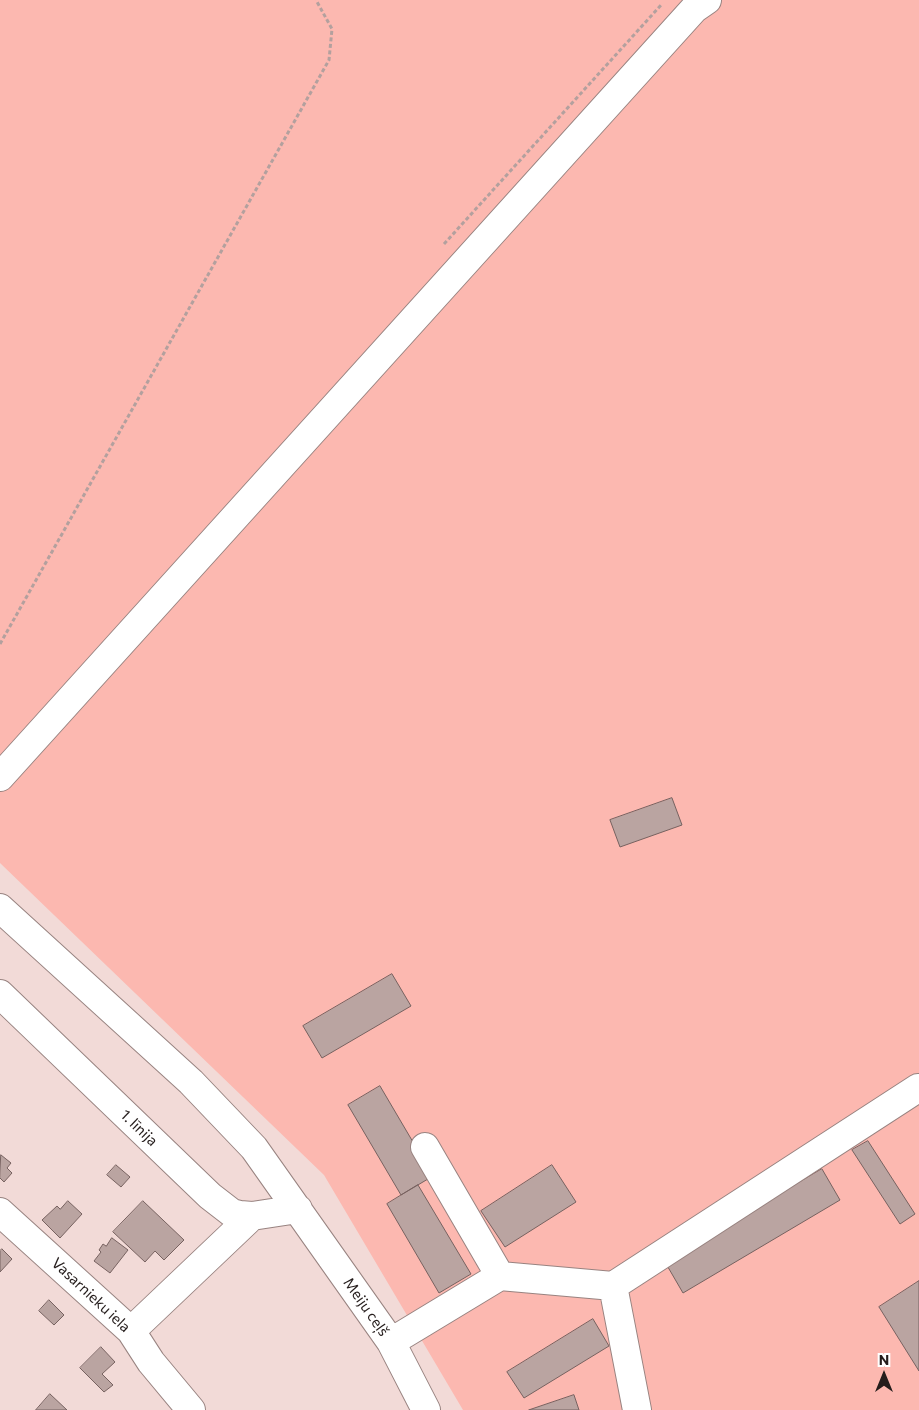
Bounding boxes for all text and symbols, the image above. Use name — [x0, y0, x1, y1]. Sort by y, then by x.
street label: 1. līnija — [117, 1106, 161, 1150]
street label: Vasarnieku iela — [48, 1254, 134, 1336]
street label: Meiju ceļš — [339, 1274, 393, 1340]
north arrow — [859, 1350, 909, 1400]
text: N — [879, 1351, 889, 1368]

